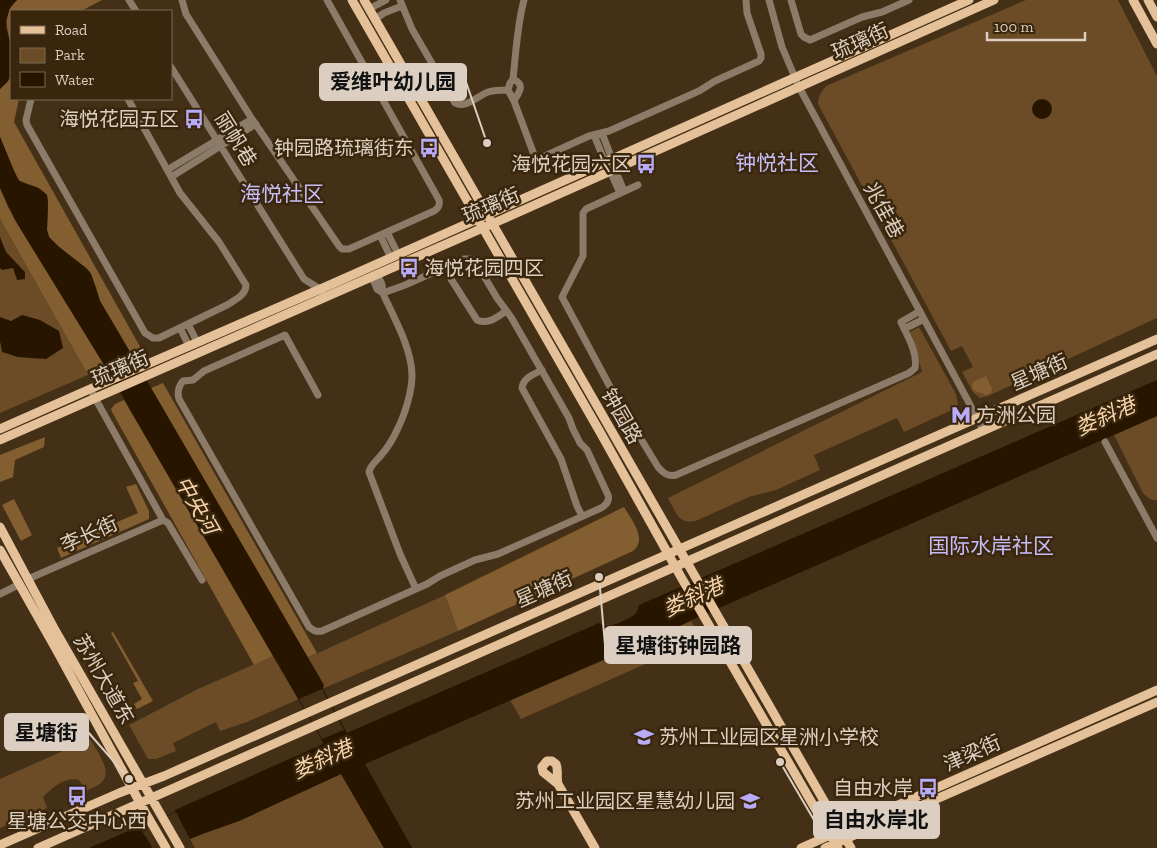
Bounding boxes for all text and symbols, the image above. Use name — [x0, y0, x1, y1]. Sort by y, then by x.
legend — [10, 10, 172, 100]
scale bar — [987, 10, 1084, 42]
street label: 琉璃街 — [828, 18, 892, 64]
text: 100 m — [994, 18, 1033, 36]
text: Road — [55, 21, 88, 39]
text: Park — [55, 46, 85, 64]
callout: 爱维叶幼儿园 — [320, 64, 466, 100]
text: 爱维叶幼儿园 — [330, 69, 456, 94]
text: Water — [55, 71, 95, 89]
place label: 海悦花园五区 — [59, 107, 179, 131]
street label: 丽帆巷 — [210, 107, 262, 171]
bus stop icon: 海悦花园五区 — [183, 108, 205, 130]
place label: 钟园路琉璃街东 — [274, 136, 414, 160]
bus stop icon: 钟园路琉璃街东 — [418, 137, 440, 159]
district label: 钟悦社区 — [735, 150, 819, 175]
place label: 海悦花园六区 — [511, 152, 631, 176]
bus stop icon: 海悦花园六区 — [635, 153, 657, 175]
street label: 兆佳巷 — [859, 178, 909, 242]
district label: 海悦社区 — [240, 181, 324, 206]
street label: 琉璃街 — [459, 182, 523, 228]
place label: 海悦花园四区 — [424, 256, 544, 280]
bus stop icon: 海悦花园四区 — [398, 257, 420, 279]
street label: 琉璃街 — [88, 345, 152, 391]
street label: 星塘街 — [1007, 349, 1071, 395]
street label: 钟园路 — [597, 384, 647, 448]
water label: 娄斜港 — [1071, 391, 1142, 440]
place label: 方洲公园 — [976, 403, 1056, 427]
metro station icon: 方洲公园 — [950, 404, 972, 426]
water label: 中央河 — [170, 471, 226, 542]
street label: 李长街 — [57, 511, 121, 557]
district label: 国际水岸社区 — [928, 533, 1054, 558]
street label: 星塘街 — [512, 566, 576, 612]
water label: 娄斜港 — [659, 572, 730, 621]
callout: 星塘街钟园路 — [605, 627, 751, 663]
street label: 苏州大道东 — [69, 630, 139, 728]
text: 星塘街钟园路 — [615, 633, 741, 658]
callout: 星塘街 — [5, 714, 88, 750]
text: 星塘街 — [15, 720, 78, 745]
place label: 苏州工业园区星洲小学校 — [659, 725, 879, 749]
school or university icon: 苏州工业园区星洲小学校 — [633, 726, 655, 748]
street label: 津梁街 — [940, 730, 1004, 776]
water label: 娄斜港 — [288, 734, 359, 783]
place label: 自由水岸 — [833, 776, 913, 800]
bus stop icon: 自由水岸 — [917, 777, 939, 799]
bus stop icon: 星塘公交中心西 — [66, 785, 88, 807]
place label: 苏州工业园区星慧幼儿园 — [515, 789, 735, 813]
school or university icon: 苏州工业园区星慧幼儿园 — [739, 790, 761, 812]
callout: 自由水岸北 — [814, 802, 939, 838]
text: 自由水岸北 — [824, 807, 929, 832]
place label: 星塘公交中心西 — [7, 809, 147, 833]

